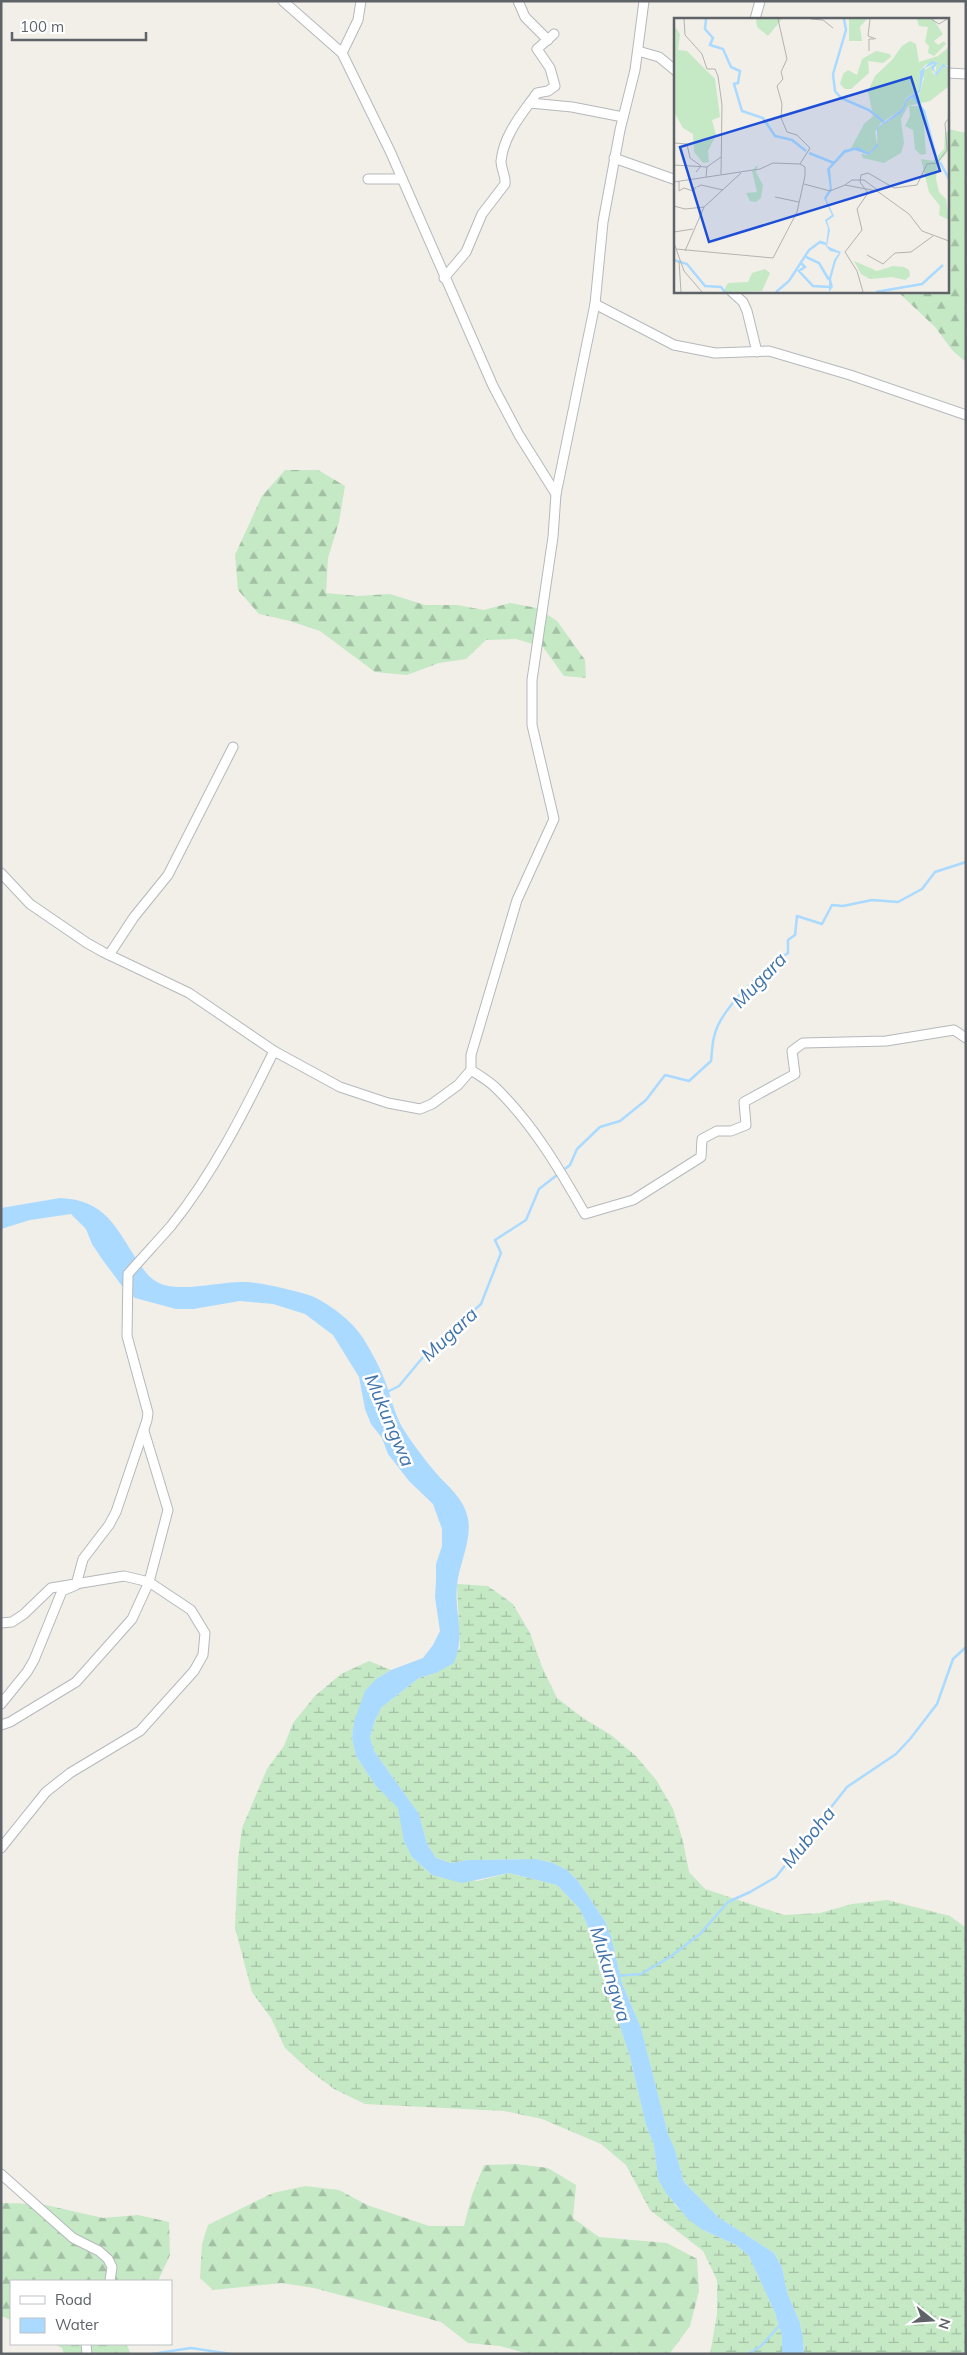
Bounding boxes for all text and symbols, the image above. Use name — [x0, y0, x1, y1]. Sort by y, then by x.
scale bar — [12, 10, 146, 42]
text: 100 m — [20, 17, 64, 36]
inset map — [674, 18, 950, 292]
water label: Mugara — [727, 947, 791, 1013]
water label: Mugara — [416, 1302, 482, 1366]
water label: Mukungwa — [360, 1370, 420, 1470]
water label: Muboha — [776, 1801, 840, 1873]
water label: Mukungwa — [585, 1923, 637, 2025]
legend — [10, 2280, 172, 2345]
text: Road — [55, 2290, 92, 2309]
north arrow — [907, 2295, 957, 2345]
text: Water — [55, 2315, 99, 2334]
text: N — [934, 2316, 955, 2331]

